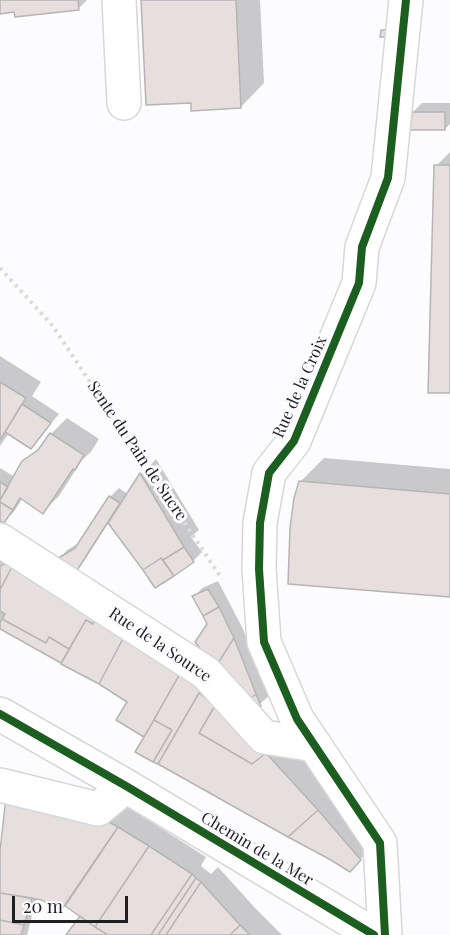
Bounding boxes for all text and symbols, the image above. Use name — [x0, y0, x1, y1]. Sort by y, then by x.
street label: Rue de la Croix — [269, 333, 331, 441]
street label: Sente du Pain de Sucre — [83, 378, 191, 524]
street label: Rue de la Source — [105, 604, 215, 686]
street label: Chemin de la Mer — [197, 808, 317, 890]
scale bar — [15, 884, 130, 922]
text: 20 m — [23, 894, 63, 918]

